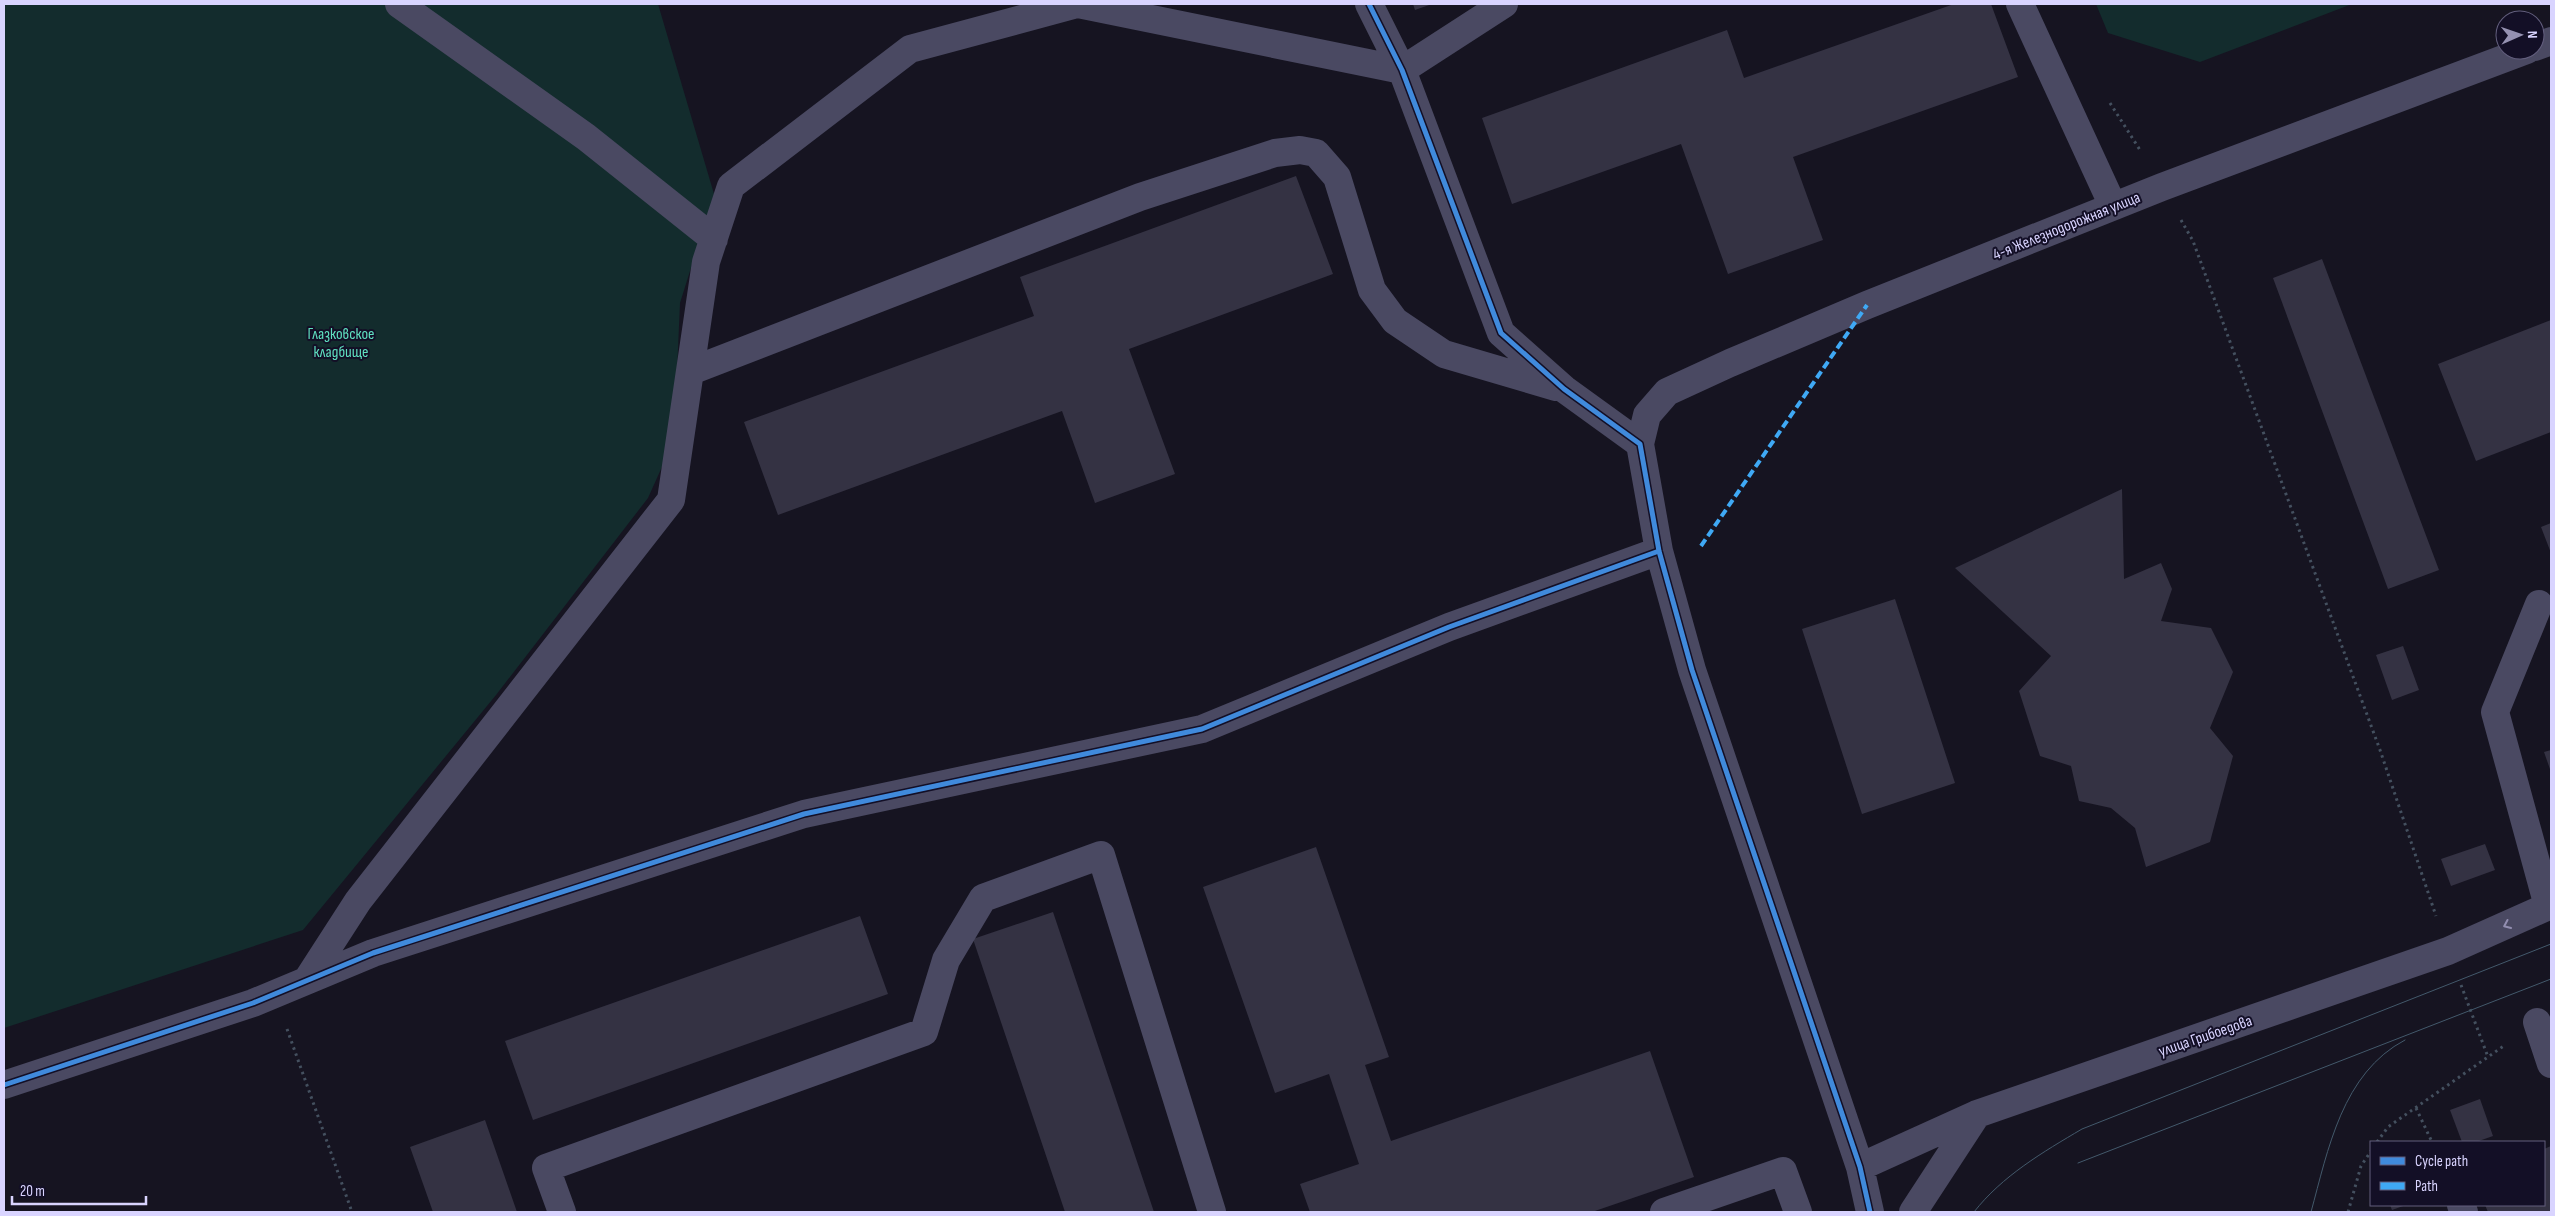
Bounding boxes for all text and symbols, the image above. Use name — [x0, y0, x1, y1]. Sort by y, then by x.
north arrow — [2495, 10, 2545, 60]
text: N — [2524, 31, 2541, 39]
street label: 4-я Железнодорожная улица — [1990, 188, 2143, 265]
park label: Глазковское кладбище — [307, 325, 375, 362]
one-way arrow — [2503, 918, 2512, 929]
street label: улица Грибоедова — [2156, 1012, 2255, 1061]
legend — [2370, 1141, 2545, 1206]
text: Cycle path — [2415, 1152, 2468, 1171]
scale bar — [12, 1174, 146, 1206]
text: Path — [2415, 1177, 2438, 1196]
text: 20 m — [20, 1182, 45, 1201]

